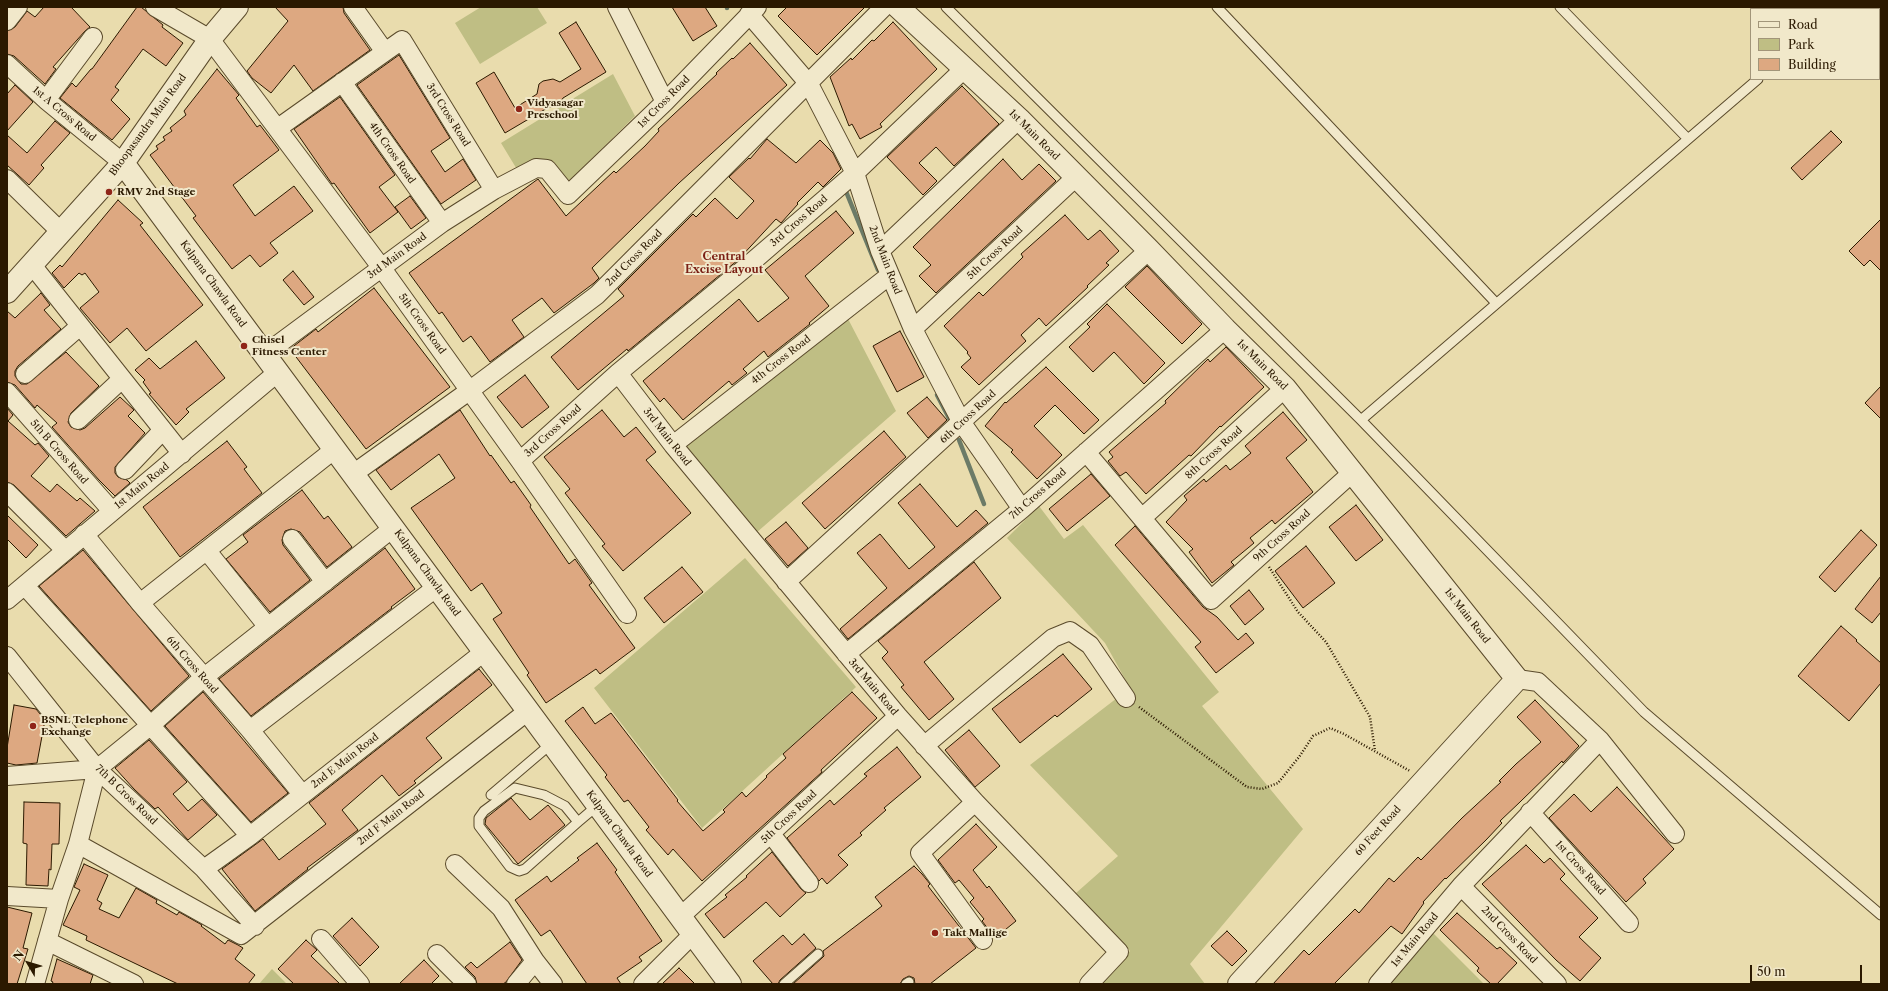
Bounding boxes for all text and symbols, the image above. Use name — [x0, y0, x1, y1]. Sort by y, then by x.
legend — [1750, 8, 1880, 80]
text: Road — [1788, 17, 1818, 32]
text: Park — [1788, 37, 1814, 52]
text: Building — [1788, 57, 1836, 72]
street label: Bhoopasandra Main Road — [107, 72, 189, 178]
street label: 1st Cross Road — [635, 73, 693, 131]
street label: 3rd Cross Road — [424, 81, 472, 149]
street label: 1st A Cross Road — [30, 84, 98, 144]
place label: Vidyasagar Preschool — [527, 97, 583, 120]
marker: Vidyasagar Preschool — [514, 104, 524, 114]
street label: 1st Main Road — [1006, 107, 1062, 163]
street label: 4th Cross Road — [366, 120, 418, 186]
place label: RMV 2nd Stage — [117, 186, 195, 198]
marker: RMV 2nd Stage — [104, 187, 114, 197]
street label: 3rd Cross Road — [768, 193, 830, 249]
street label: 2nd Main Road — [866, 224, 904, 296]
street label: 5th Cross Road — [965, 224, 1025, 282]
street label: 2nd Cross Road — [603, 227, 665, 289]
street label: 3rd Main Road — [365, 230, 429, 282]
street label: Kalpana Chawla Road — [177, 238, 249, 330]
district label: Central Excise Layout — [685, 250, 763, 276]
street label: 5th Cross Road — [396, 291, 448, 357]
street label: 4th Cross Road — [749, 333, 813, 387]
place label: Chisel Fitness Center — [252, 334, 327, 358]
street label: 1st Main Road — [1234, 337, 1290, 393]
marker: Chisel Fitness Center — [239, 341, 249, 351]
street label: 6th Cross Road — [937, 388, 999, 446]
street label: 3rd Cross Road — [522, 402, 584, 460]
street label: 3rd Main Road — [641, 406, 693, 468]
street label: 5th B Cross Road — [28, 417, 90, 487]
street label: 8th Cross Road — [1183, 424, 1245, 482]
street label: 1st Main Road — [112, 460, 172, 512]
street label: 7th Cross Road — [1007, 466, 1069, 522]
street label: 9th Cross Road — [1251, 507, 1313, 565]
street label: Kalpana Chawla Road — [391, 527, 463, 619]
street label: 1st Main Road — [1442, 586, 1492, 646]
street label: 6th Cross Road — [164, 634, 220, 696]
street label: 3rd Main Road — [846, 656, 900, 718]
place label: BSNL Telephone Exchange — [41, 714, 128, 738]
marker: BSNL Telephone Exchange — [28, 721, 38, 731]
street label: 2nd E Main Road — [309, 731, 381, 791]
street label: 7th B Cross Road — [93, 763, 159, 827]
street label: 2nd F Main Road — [355, 788, 427, 848]
street label: Kalpana Chawla Road — [583, 788, 655, 880]
street label: 5th Cross Road — [759, 788, 819, 846]
street label: 60 Feet Road — [1352, 804, 1404, 858]
street label: 1st Cross Road — [1553, 838, 1607, 898]
street label: 2nd Cross Road — [1479, 904, 1539, 966]
street label: 1st Main Road — [1389, 911, 1441, 969]
place label: Takt Mallige — [943, 927, 1007, 939]
marker: Takt Mallige — [930, 928, 940, 938]
north arrow — [8, 943, 48, 983]
text: N — [10, 948, 27, 964]
scale bar — [1752, 957, 1864, 983]
text: 50 m — [1757, 964, 1786, 979]

